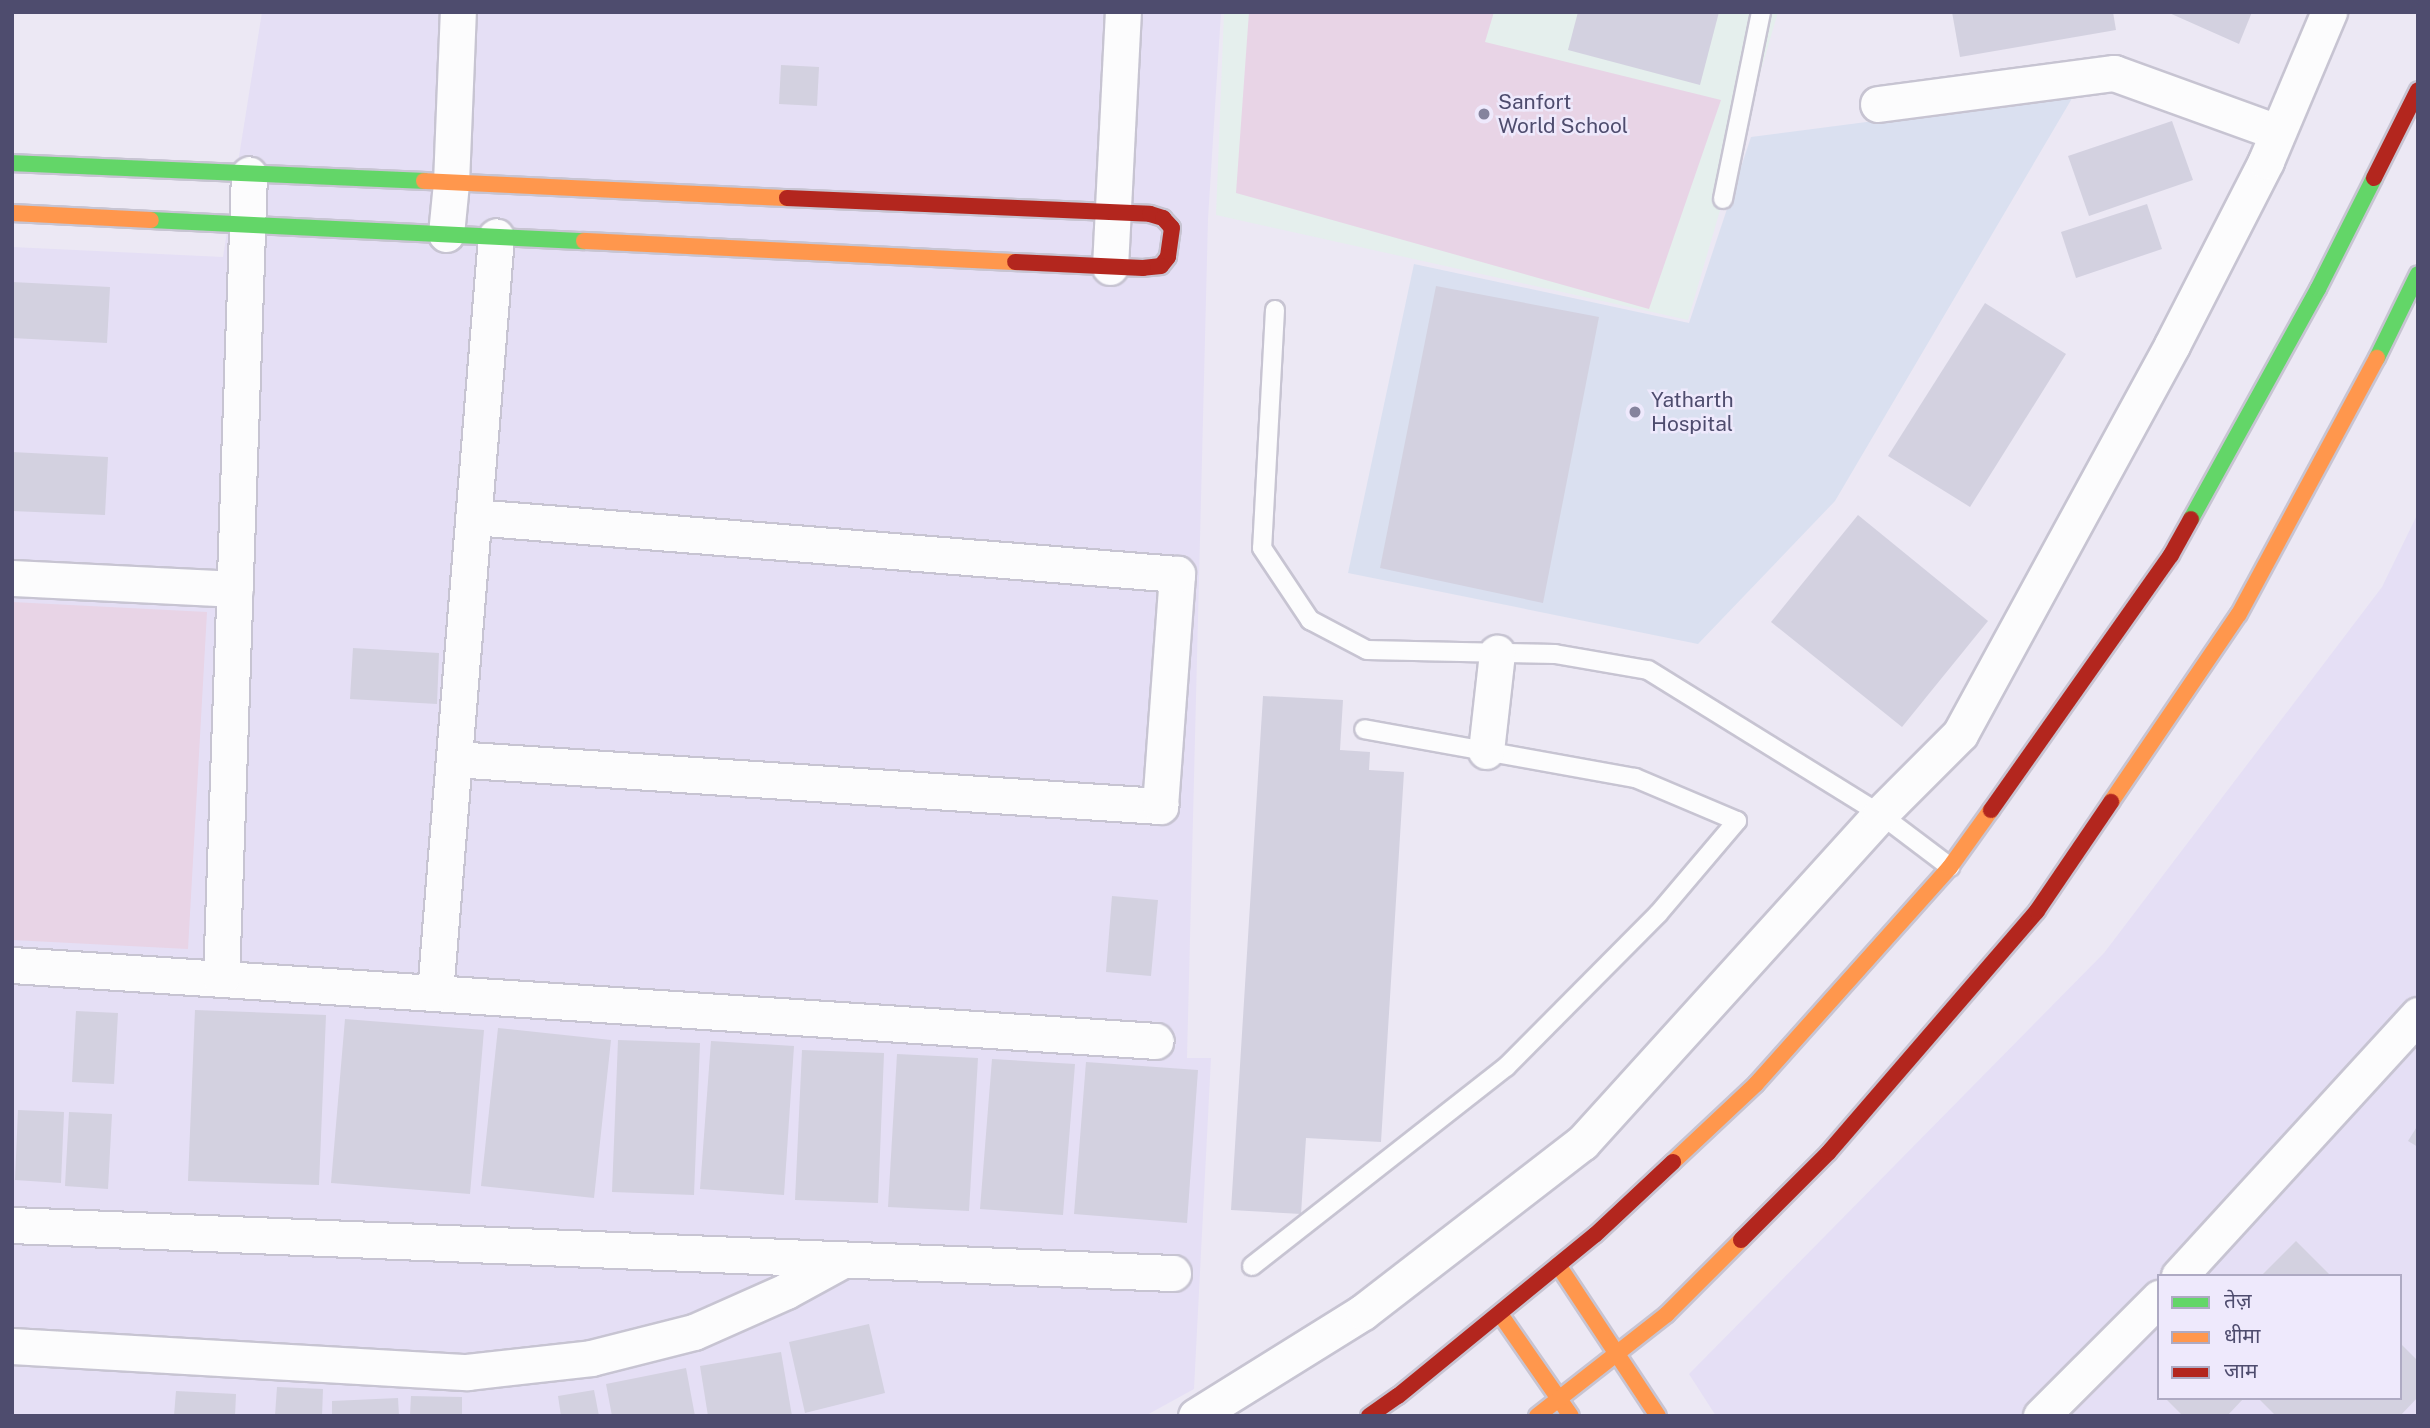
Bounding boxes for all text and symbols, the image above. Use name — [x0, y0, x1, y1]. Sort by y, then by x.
place label: Sanfort World School — [1498, 89, 1628, 139]
marker: Sanfort World School — [1476, 106, 1492, 122]
place label: Yatharth Hospital — [1651, 387, 1734, 437]
marker: Yatharth Hospital — [1625, 402, 1645, 422]
legend — [2157, 1274, 2402, 1400]
text: तेज़ — [2224, 1288, 2252, 1313]
text: धीमा — [2224, 1323, 2260, 1348]
text: जाम — [2224, 1358, 2258, 1383]

